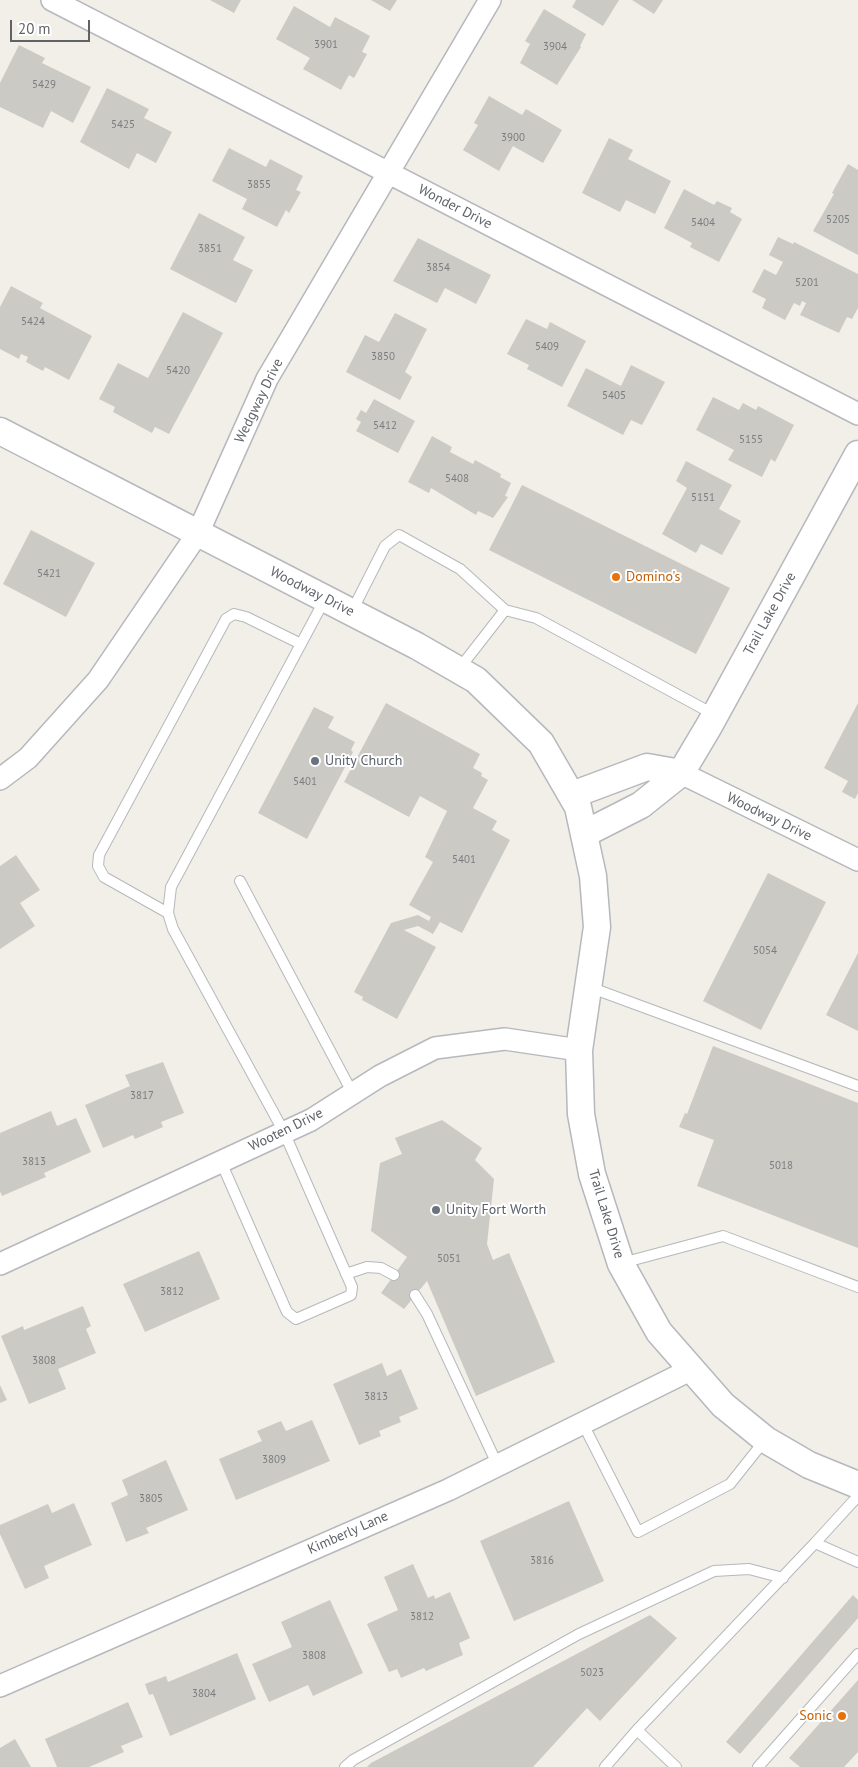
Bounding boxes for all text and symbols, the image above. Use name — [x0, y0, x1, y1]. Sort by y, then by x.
scale bar — [12, 10, 92, 42]
text: 20 m — [18, 19, 51, 38]
house number: 3901 — [314, 38, 338, 52]
house number: 3904 — [543, 40, 567, 54]
house number: 5429 — [32, 78, 56, 92]
house number: 5425 — [111, 118, 135, 132]
house number: 3900 — [501, 131, 525, 145]
house number: 3855 — [247, 178, 271, 192]
street label: Wonder Drive — [415, 181, 495, 233]
house number: 5205 — [826, 213, 850, 227]
house number: 5404 — [691, 216, 715, 230]
house number: 3851 — [198, 242, 222, 256]
house number: 3854 — [426, 261, 450, 275]
house number: 5201 — [795, 276, 819, 290]
house number: 5424 — [21, 315, 45, 329]
house number: 5409 — [535, 340, 559, 354]
house number: 3850 — [371, 350, 395, 364]
street label: Wedgway Drive — [231, 356, 287, 446]
house number: 5420 — [166, 364, 190, 378]
house number: 5405 — [602, 389, 626, 403]
house number: 5412 — [373, 419, 397, 433]
house number: 5155 — [739, 433, 763, 447]
house number: 5408 — [445, 472, 469, 486]
house number: 5151 — [691, 491, 715, 505]
street label: Woodway Drive — [267, 564, 357, 620]
house number: 5421 — [37, 567, 61, 581]
place label: Domino's — [626, 569, 680, 585]
street label: Trail Lake Drive — [740, 570, 800, 658]
marker: Domino's — [610, 571, 622, 583]
place label: Unity Church — [325, 753, 402, 769]
marker: Unity Church — [309, 755, 321, 767]
house number: 5401 — [293, 775, 317, 789]
street label: Woodway Drive — [724, 789, 814, 845]
house number: 5401 — [452, 853, 476, 867]
house number: 5054 — [753, 944, 777, 958]
house number: 3817 — [130, 1089, 154, 1103]
street label: Wooten Drive — [246, 1105, 326, 1155]
house number: 3813 — [22, 1155, 46, 1169]
house number: 5018 — [769, 1159, 793, 1173]
street label: Trail Lake Drive — [584, 1167, 628, 1261]
place label: Unity Fort Worth — [446, 1202, 546, 1218]
marker: Unity Fort Worth — [430, 1204, 442, 1216]
house number: 5051 — [437, 1252, 461, 1266]
house number: 3812 — [160, 1285, 184, 1299]
house number: 3808 — [32, 1354, 56, 1368]
house number: 3813 — [364, 1390, 388, 1404]
house number: 3809 — [262, 1453, 286, 1467]
house number: 3805 — [139, 1492, 163, 1506]
street label: Kimberly Lane — [305, 1508, 391, 1558]
house number: 3816 — [530, 1554, 554, 1568]
house number: 3812 — [410, 1610, 434, 1624]
house number: 3808 — [302, 1649, 326, 1663]
house number: 5023 — [580, 1666, 604, 1680]
house number: 3804 — [192, 1687, 216, 1701]
place label: Sonic — [799, 1708, 832, 1724]
marker: Sonic — [836, 1710, 848, 1722]

